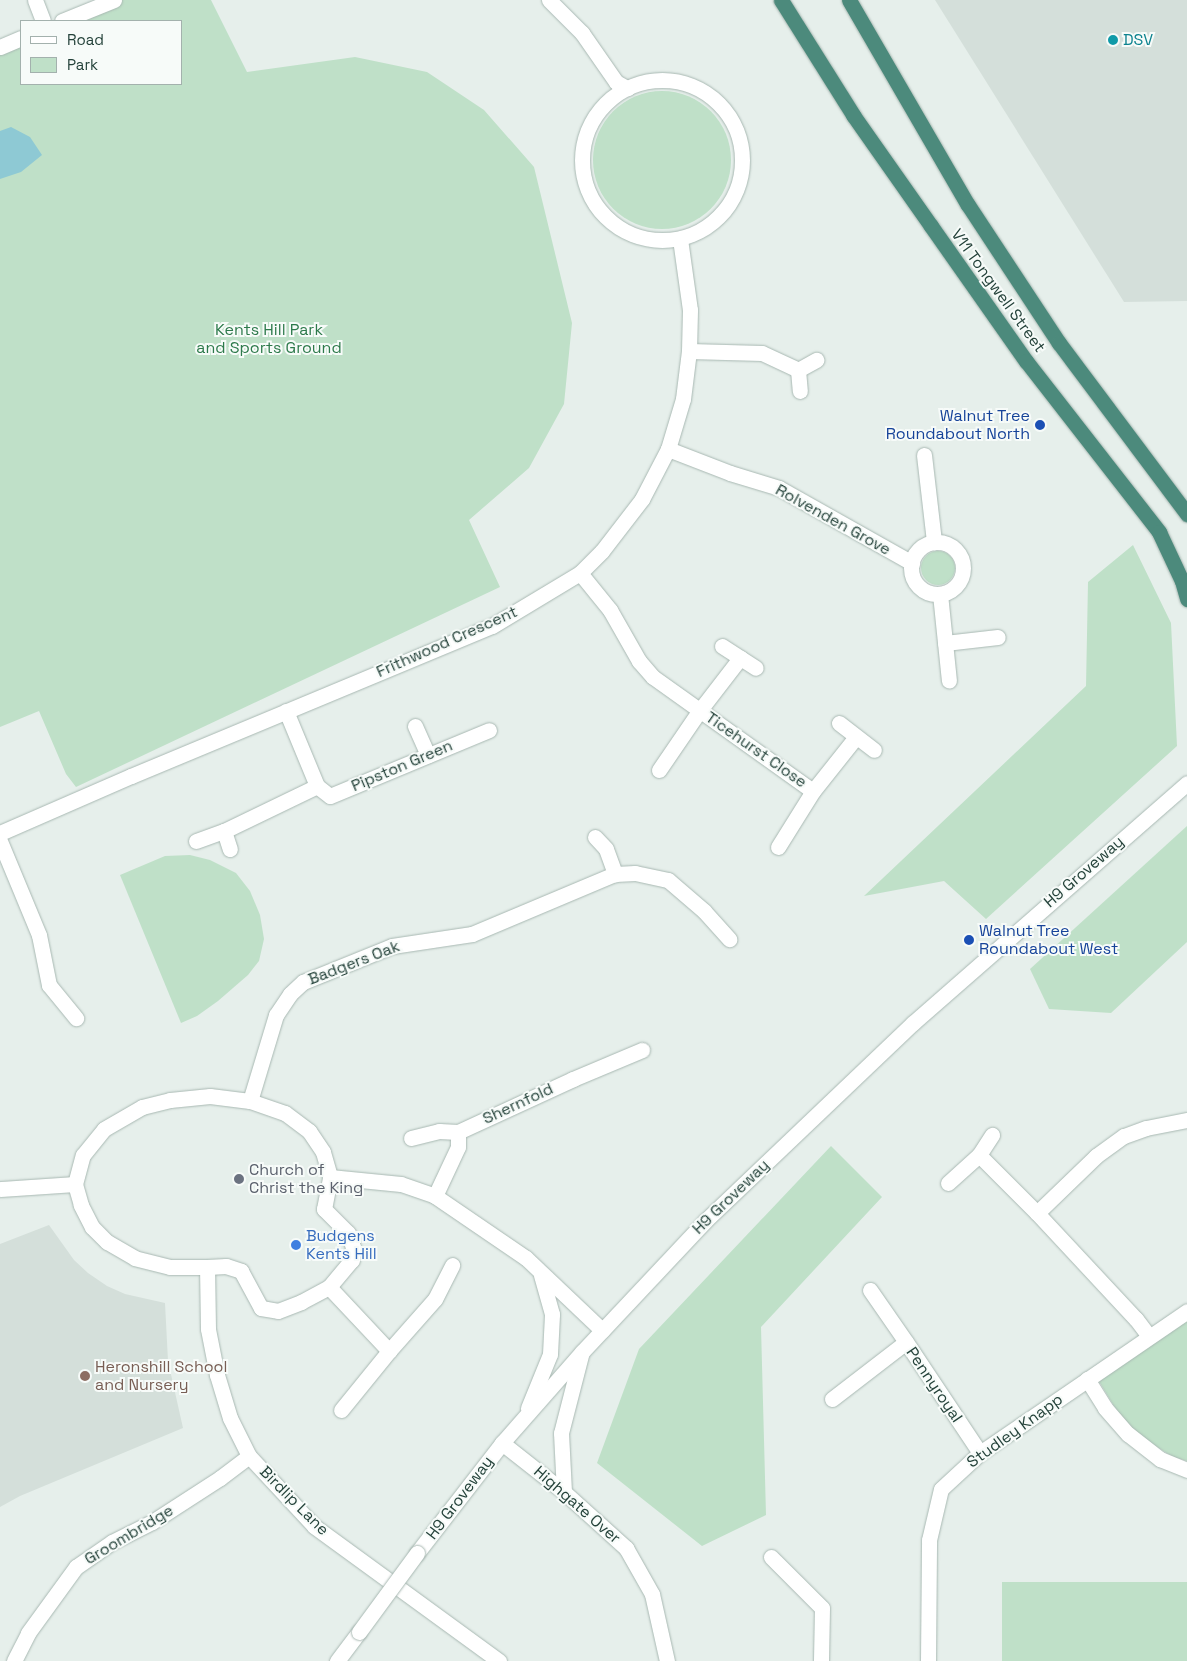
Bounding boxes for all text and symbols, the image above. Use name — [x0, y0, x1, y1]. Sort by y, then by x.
legend — [20, 20, 182, 85]
text: Road — [67, 30, 104, 49]
place label: DSV — [1123, 30, 1153, 50]
marker: DSV — [1107, 34, 1119, 46]
text: Park — [67, 55, 98, 74]
street label: V11 Tongwell Street — [947, 225, 1049, 357]
park label: Kents Hill Park and Sports Ground — [196, 320, 342, 358]
place label: Walnut Tree Roundabout North — [886, 406, 1030, 444]
marker: Walnut Tree Roundabout North — [1034, 419, 1046, 431]
street label: Rolvenden Grove — [772, 480, 894, 560]
street label: Frithwood Crescent — [373, 602, 521, 682]
street label: Ticehurst Close — [702, 708, 810, 792]
street label: Pipston Green — [349, 736, 455, 796]
street label: H9 Groveway — [1040, 832, 1128, 912]
place label: Walnut Tree Roundabout West — [979, 921, 1118, 959]
marker: Walnut Tree Roundabout West — [963, 934, 975, 946]
street label: Badgers Oak — [305, 937, 403, 989]
street label: Shernfold — [480, 1079, 556, 1129]
street label: H9 Groveway — [689, 1156, 773, 1238]
place label: Church of Christ the King — [249, 1160, 363, 1198]
marker: Church of Christ the King — [233, 1173, 245, 1185]
place label: Budgens Kents Hill — [306, 1226, 377, 1264]
marker: Budgens Kents Hill — [290, 1239, 302, 1251]
street label: Pennyroyal — [902, 1344, 966, 1426]
place label: Heronshill School and Nursery — [95, 1357, 227, 1395]
marker: Heronshill School and Nursery — [79, 1370, 91, 1382]
street label: Studley Knapp — [963, 1390, 1067, 1472]
street label: H9 Groveway — [422, 1453, 498, 1543]
street label: Birdlip Lane — [255, 1462, 333, 1540]
street label: Highgate Over — [530, 1462, 624, 1548]
street label: Groombridge — [81, 1501, 177, 1569]

